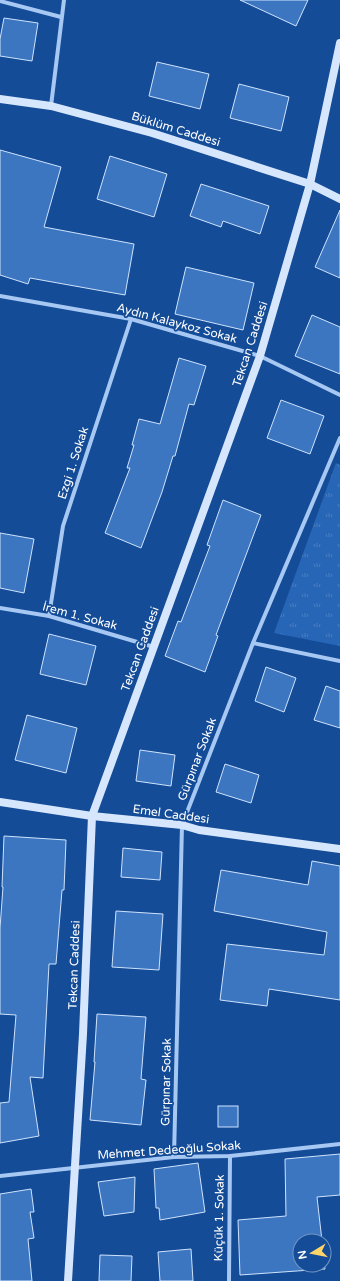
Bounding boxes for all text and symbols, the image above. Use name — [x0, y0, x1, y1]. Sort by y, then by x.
street label: Büklüm Caddesi — [130, 109, 222, 149]
street label: Tekcan Caddesi — [230, 299, 270, 389]
street label: Aydın Kalaykoz Sokak — [115, 300, 239, 346]
street label: Ezgi 1. Sokak — [55, 425, 91, 501]
street label: İrem 1. Sokak — [41, 599, 119, 633]
street label: Tekcan Caddesi — [118, 605, 162, 693]
street label: Gürpınar Sokak — [175, 715, 219, 802]
street label: Emel Caddesi — [132, 802, 210, 826]
street label: Tekcan Caddesi — [65, 920, 83, 1010]
street label: Gürpınar Sokak — [158, 1038, 174, 1126]
street label: Mehmet Dedeoğlu Sokak — [97, 1138, 242, 1162]
street label: Küçük 1. Sokak — [211, 1174, 227, 1262]
north arrow — [292, 1233, 332, 1273]
text: N — [295, 1249, 310, 1260]

